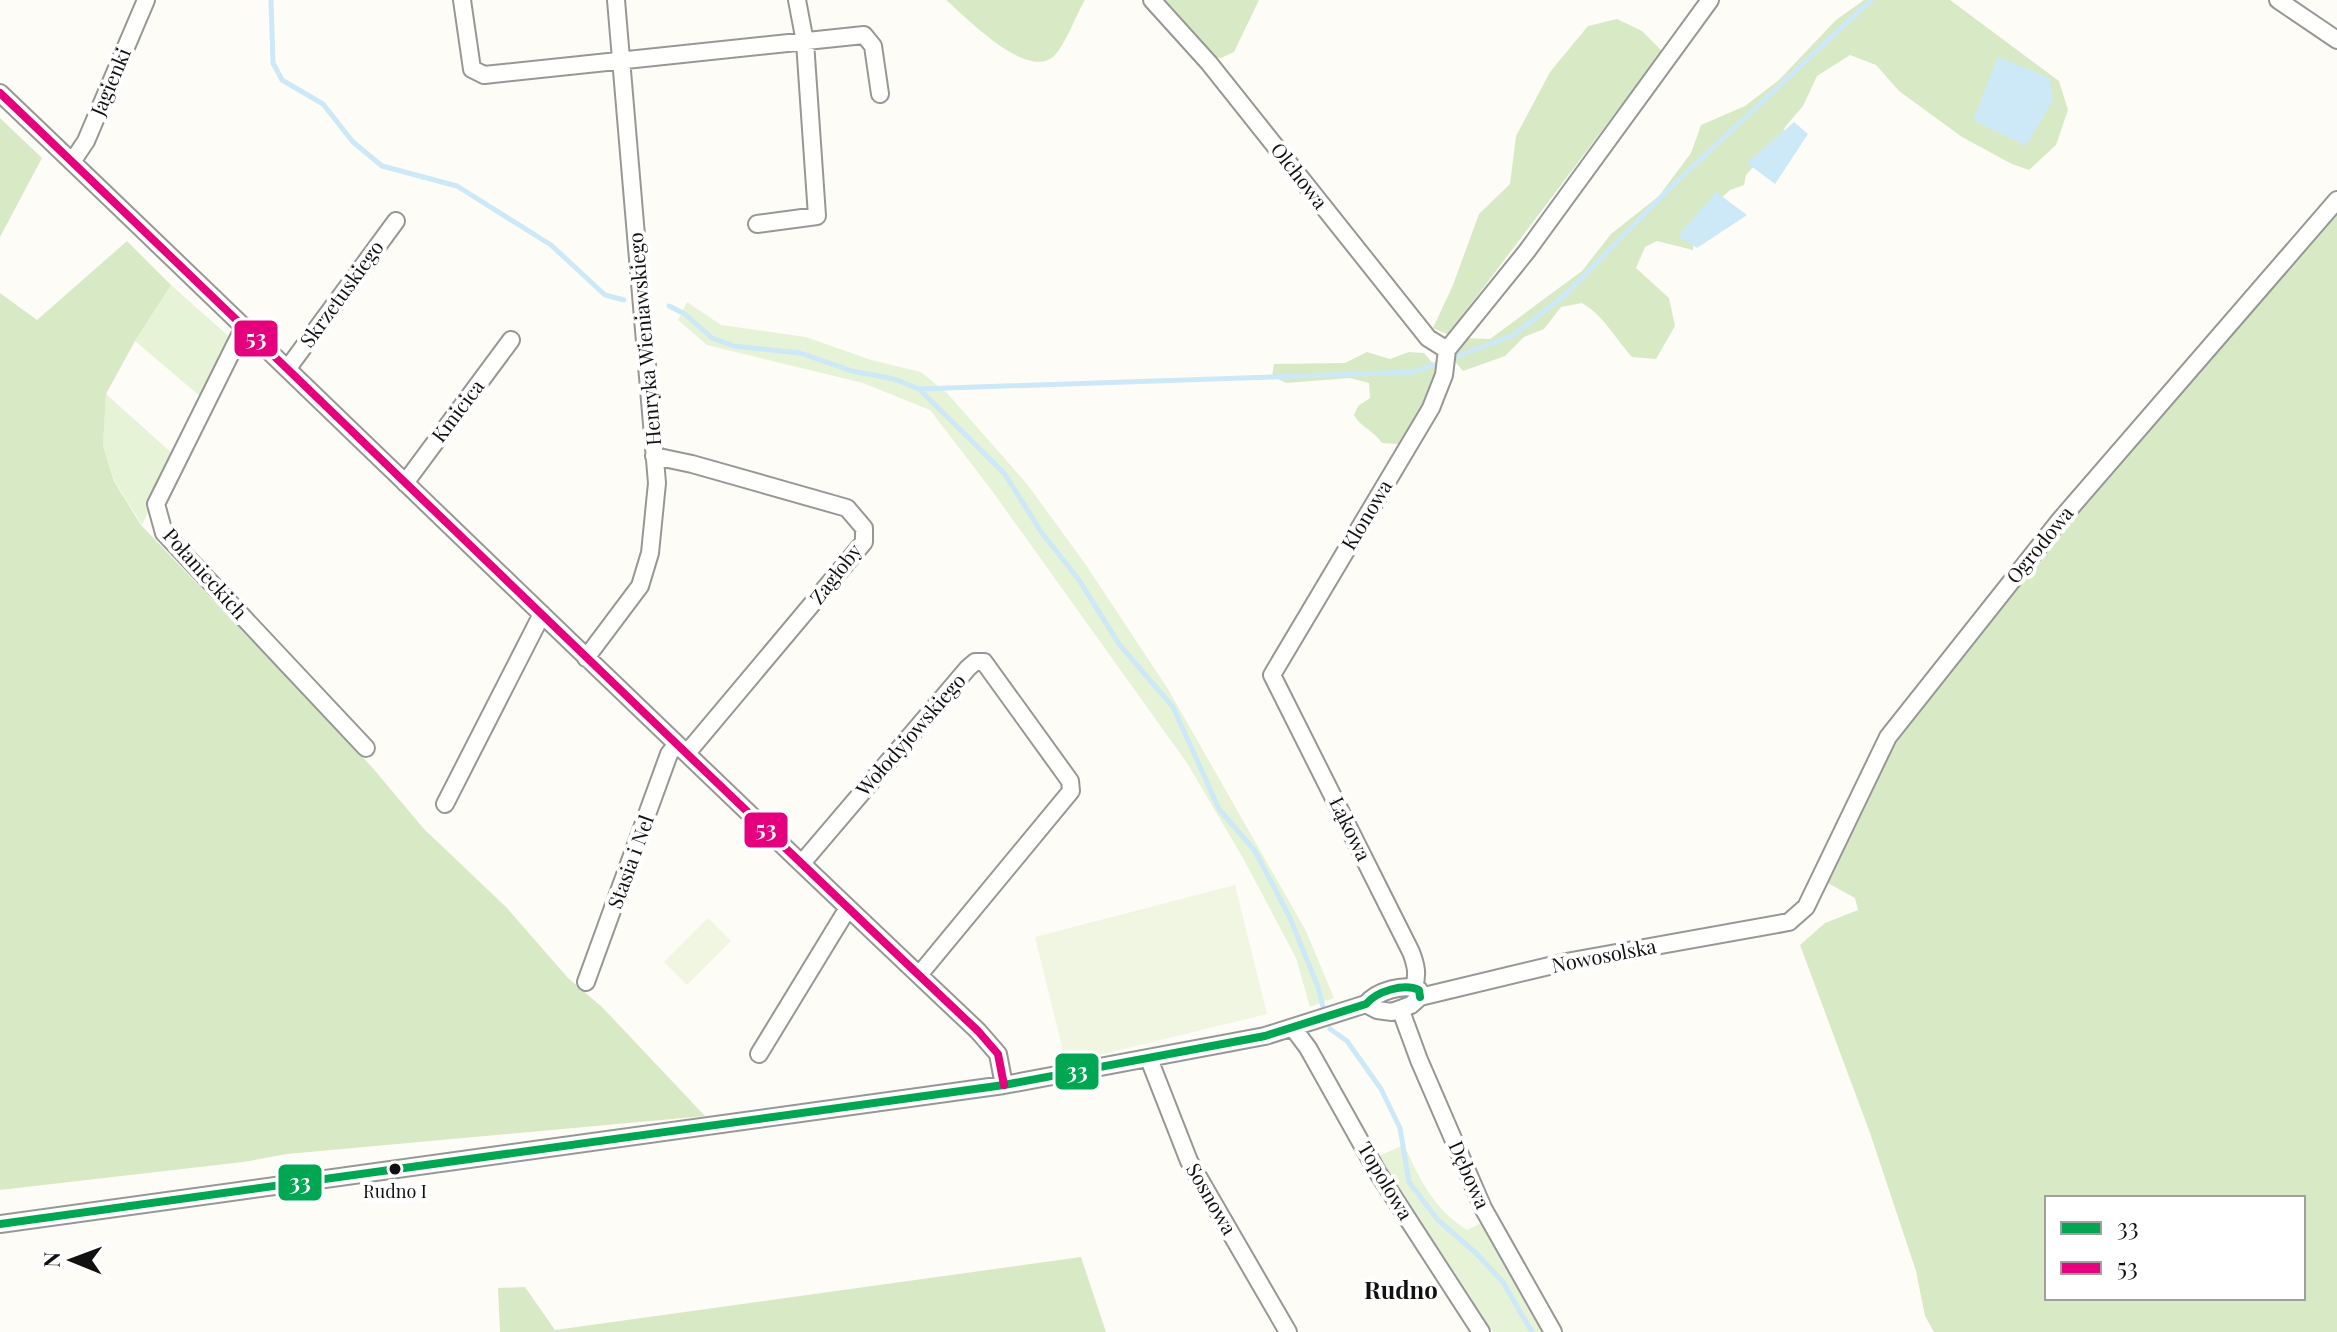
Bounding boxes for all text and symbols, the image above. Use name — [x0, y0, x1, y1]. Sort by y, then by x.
street label: Jagienki — [83, 43, 136, 120]
street label: Olchowa — [1266, 136, 1335, 214]
street label: Henryka Wieniawskiego — [621, 231, 666, 447]
street label: Skrzetuskiego — [293, 234, 389, 352]
line badge: 53 — [233, 319, 279, 358]
text: 53 — [246, 322, 266, 352]
street label: Kmicica — [424, 373, 489, 447]
street label: Klonowa — [1334, 474, 1397, 554]
street label: Ogrodowa — [1999, 500, 2078, 588]
street label: Połanieckich — [158, 522, 254, 625]
street label: Zagłoby — [803, 537, 867, 609]
street label: Wołodyjowskiego — [848, 667, 971, 802]
street label: Łąkowa — [1324, 792, 1378, 865]
street label: Stasia i Nel — [600, 811, 659, 912]
line badge: 53 — [743, 811, 789, 849]
text: 53 — [756, 813, 776, 843]
street label: Nowosolska — [1549, 931, 1658, 978]
line badge: 33 — [1054, 1052, 1100, 1091]
text: 33 — [1066, 1055, 1088, 1085]
street label: Topolowa — [1352, 1136, 1420, 1224]
street label: Dębowa — [1443, 1136, 1497, 1213]
street label: Sosnowa — [1181, 1157, 1244, 1239]
marker: Rudno I — [387, 1161, 403, 1177]
line badge: 33 — [277, 1163, 323, 1202]
text: 33 — [289, 1166, 311, 1196]
place label: Rudno I — [363, 1179, 427, 1203]
legend — [2045, 1196, 2305, 1300]
text: 33 — [2117, 1210, 2139, 1242]
north arrow — [32, 1220, 112, 1300]
text: 53 — [2117, 1250, 2138, 1282]
text: N — [36, 1251, 66, 1268]
district label: Rudno — [1364, 1273, 1438, 1305]

